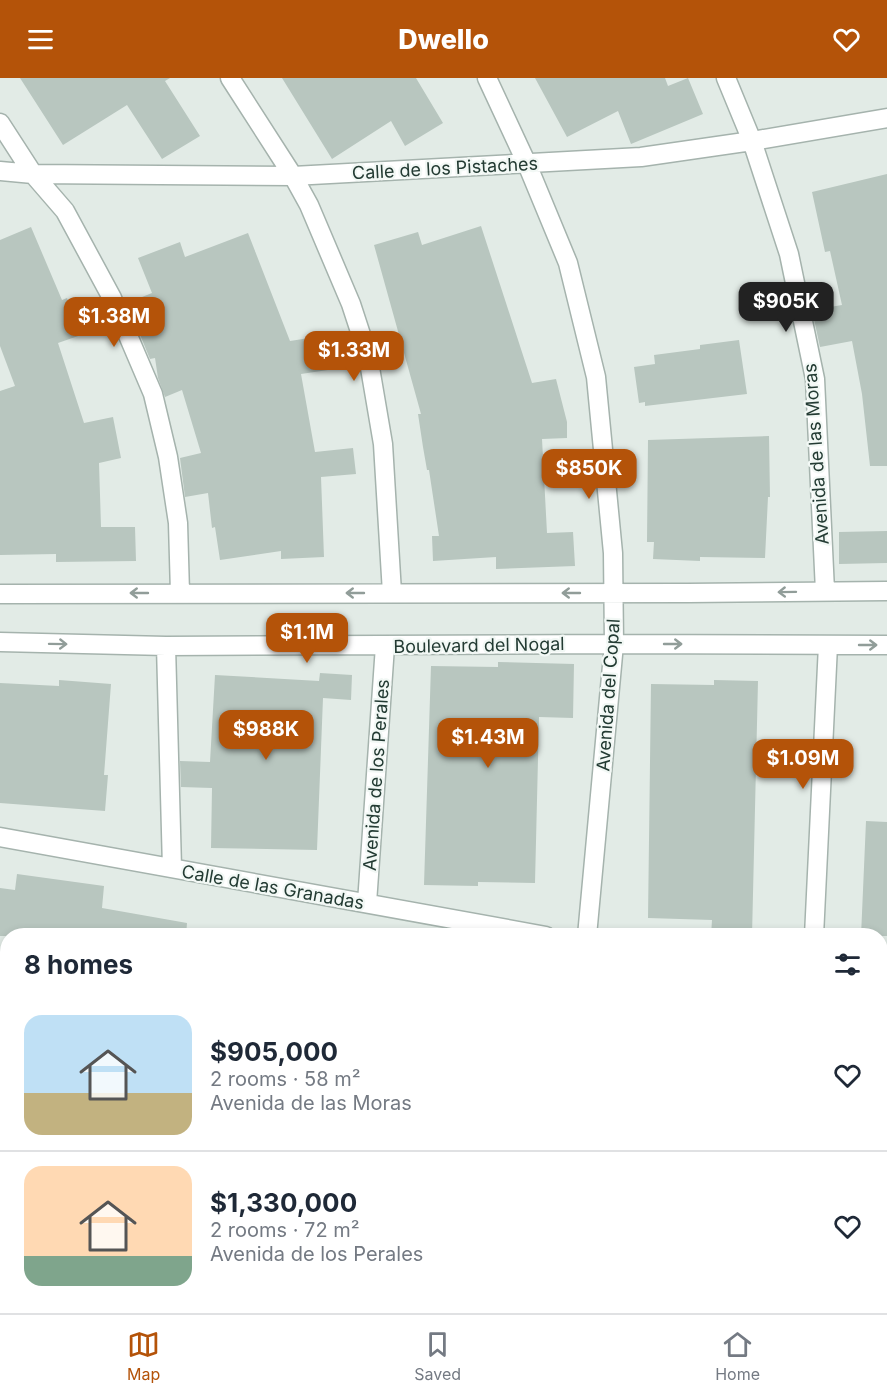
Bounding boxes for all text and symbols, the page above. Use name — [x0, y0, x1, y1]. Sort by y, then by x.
icon: menu — [24, 23, 57, 56]
text: Dwello — [398, 23, 489, 56]
icon: heart — [830, 23, 863, 56]
street label: Calle de los Pistaches — [351, 153, 539, 183]
pin: $905K — [744, 282, 828, 333]
text: $905K — [753, 289, 819, 313]
pin: $1.38M — [65, 297, 163, 348]
text: $1.38M — [78, 304, 150, 328]
pin: $1.33M — [305, 331, 403, 382]
text: $1.33M — [318, 338, 390, 362]
street label: Avenida de las Moras — [799, 363, 833, 545]
pin: $850K — [547, 449, 631, 500]
text: $850K — [556, 456, 622, 480]
one-way arrow — [777, 586, 797, 597]
one-way arrow — [129, 587, 149, 599]
one-way arrow — [345, 587, 365, 599]
one-way arrow — [561, 587, 581, 599]
pin: $1.1M — [265, 613, 349, 664]
street label: Avenida del Copal — [592, 618, 624, 772]
text: $1.1M — [280, 620, 334, 644]
street label: Boulevard del Nogal — [393, 633, 565, 657]
one-way arrow — [48, 638, 68, 650]
one-way arrow — [662, 638, 682, 650]
one-way arrow — [857, 639, 877, 651]
street label: Avenida de los Perales — [359, 678, 393, 872]
pin: $988K — [224, 710, 308, 761]
text: $988K — [233, 717, 299, 741]
pin: $1.43M — [439, 718, 537, 769]
text: $1.43M — [451, 725, 525, 749]
pin: $1.09M — [754, 739, 852, 790]
text: $1.09M — [767, 746, 839, 770]
street label: Calle de las Granadas — [180, 861, 366, 913]
icon: filters — [831, 948, 864, 981]
text: 8 homes — [24, 949, 133, 980]
text: $905,000 — [210, 1036, 338, 1067]
icon: home — [72, 1039, 144, 1111]
icon: heart — [831, 1059, 864, 1092]
text: 2 rooms · 58 m² — [210, 1067, 361, 1091]
text: Avenida de las Moras — [210, 1091, 412, 1115]
text: $1,330,000 — [210, 1187, 357, 1218]
icon: home — [72, 1190, 144, 1262]
icon: heart — [831, 1210, 864, 1243]
text: 2 rooms · 72 m² — [210, 1218, 360, 1242]
text: Avenida de los Perales — [210, 1242, 423, 1266]
tab: Map — [127, 1328, 160, 1384]
tab: Saved — [414, 1328, 461, 1384]
tab: Home — [715, 1328, 760, 1384]

